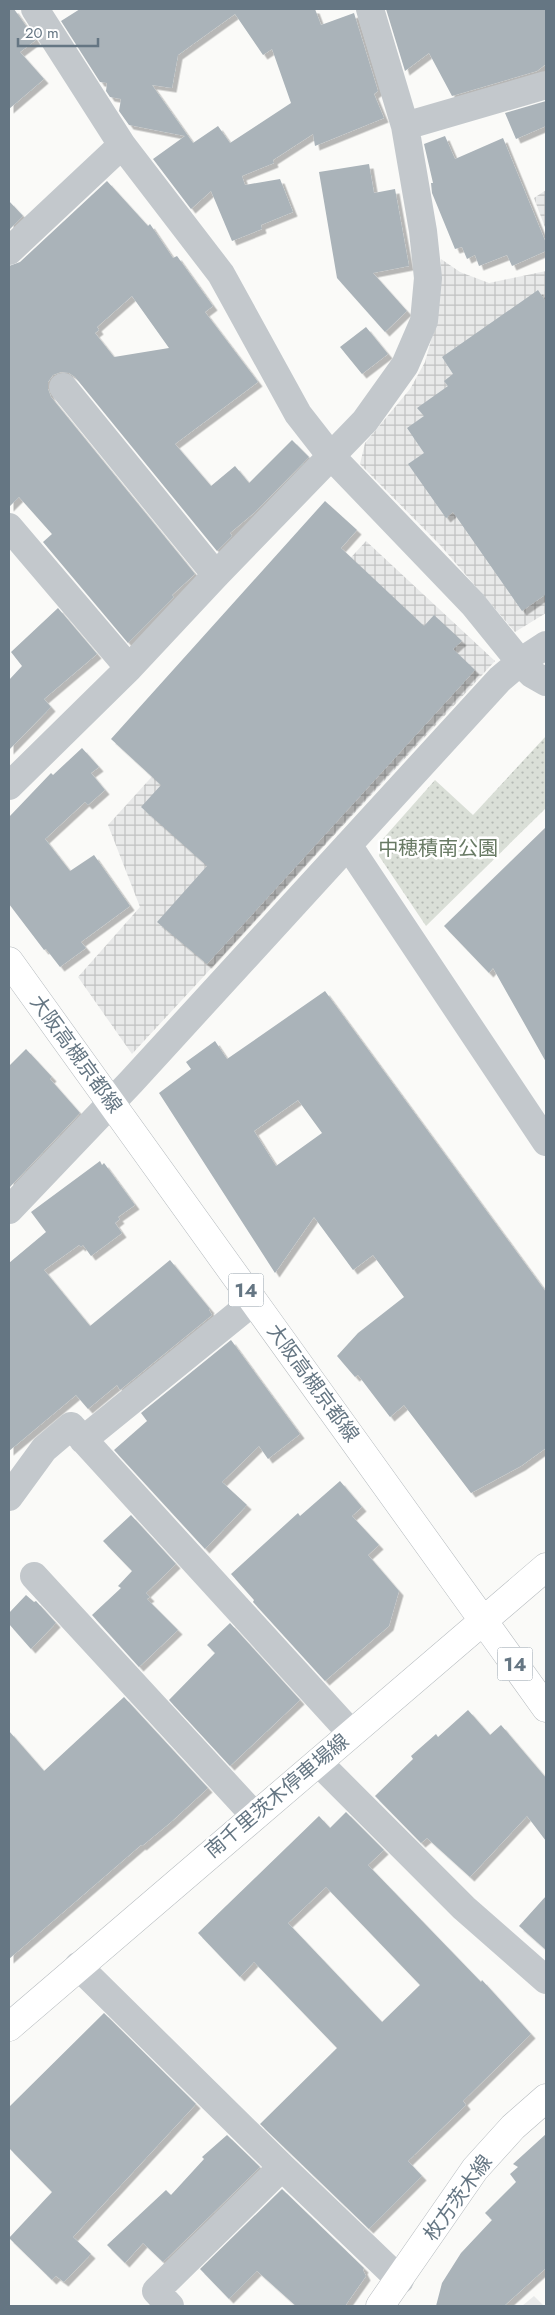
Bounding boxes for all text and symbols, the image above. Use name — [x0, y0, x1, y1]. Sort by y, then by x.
scale bar — [18, 15, 98, 47]
text: 20 m — [25, 22, 59, 44]
park label: 中穂積南公園 — [378, 834, 498, 863]
street label: 大阪高槻京都線 — [23, 989, 129, 1119]
road number: 14 — [228, 1274, 264, 1306]
street label: 大阪高槻京都線 — [260, 1318, 366, 1448]
road number: 14 — [498, 1648, 532, 1680]
street label: 南千里茨木停車場線 — [199, 1727, 355, 1865]
street label: 枚方茨木線 — [417, 2149, 499, 2247]

